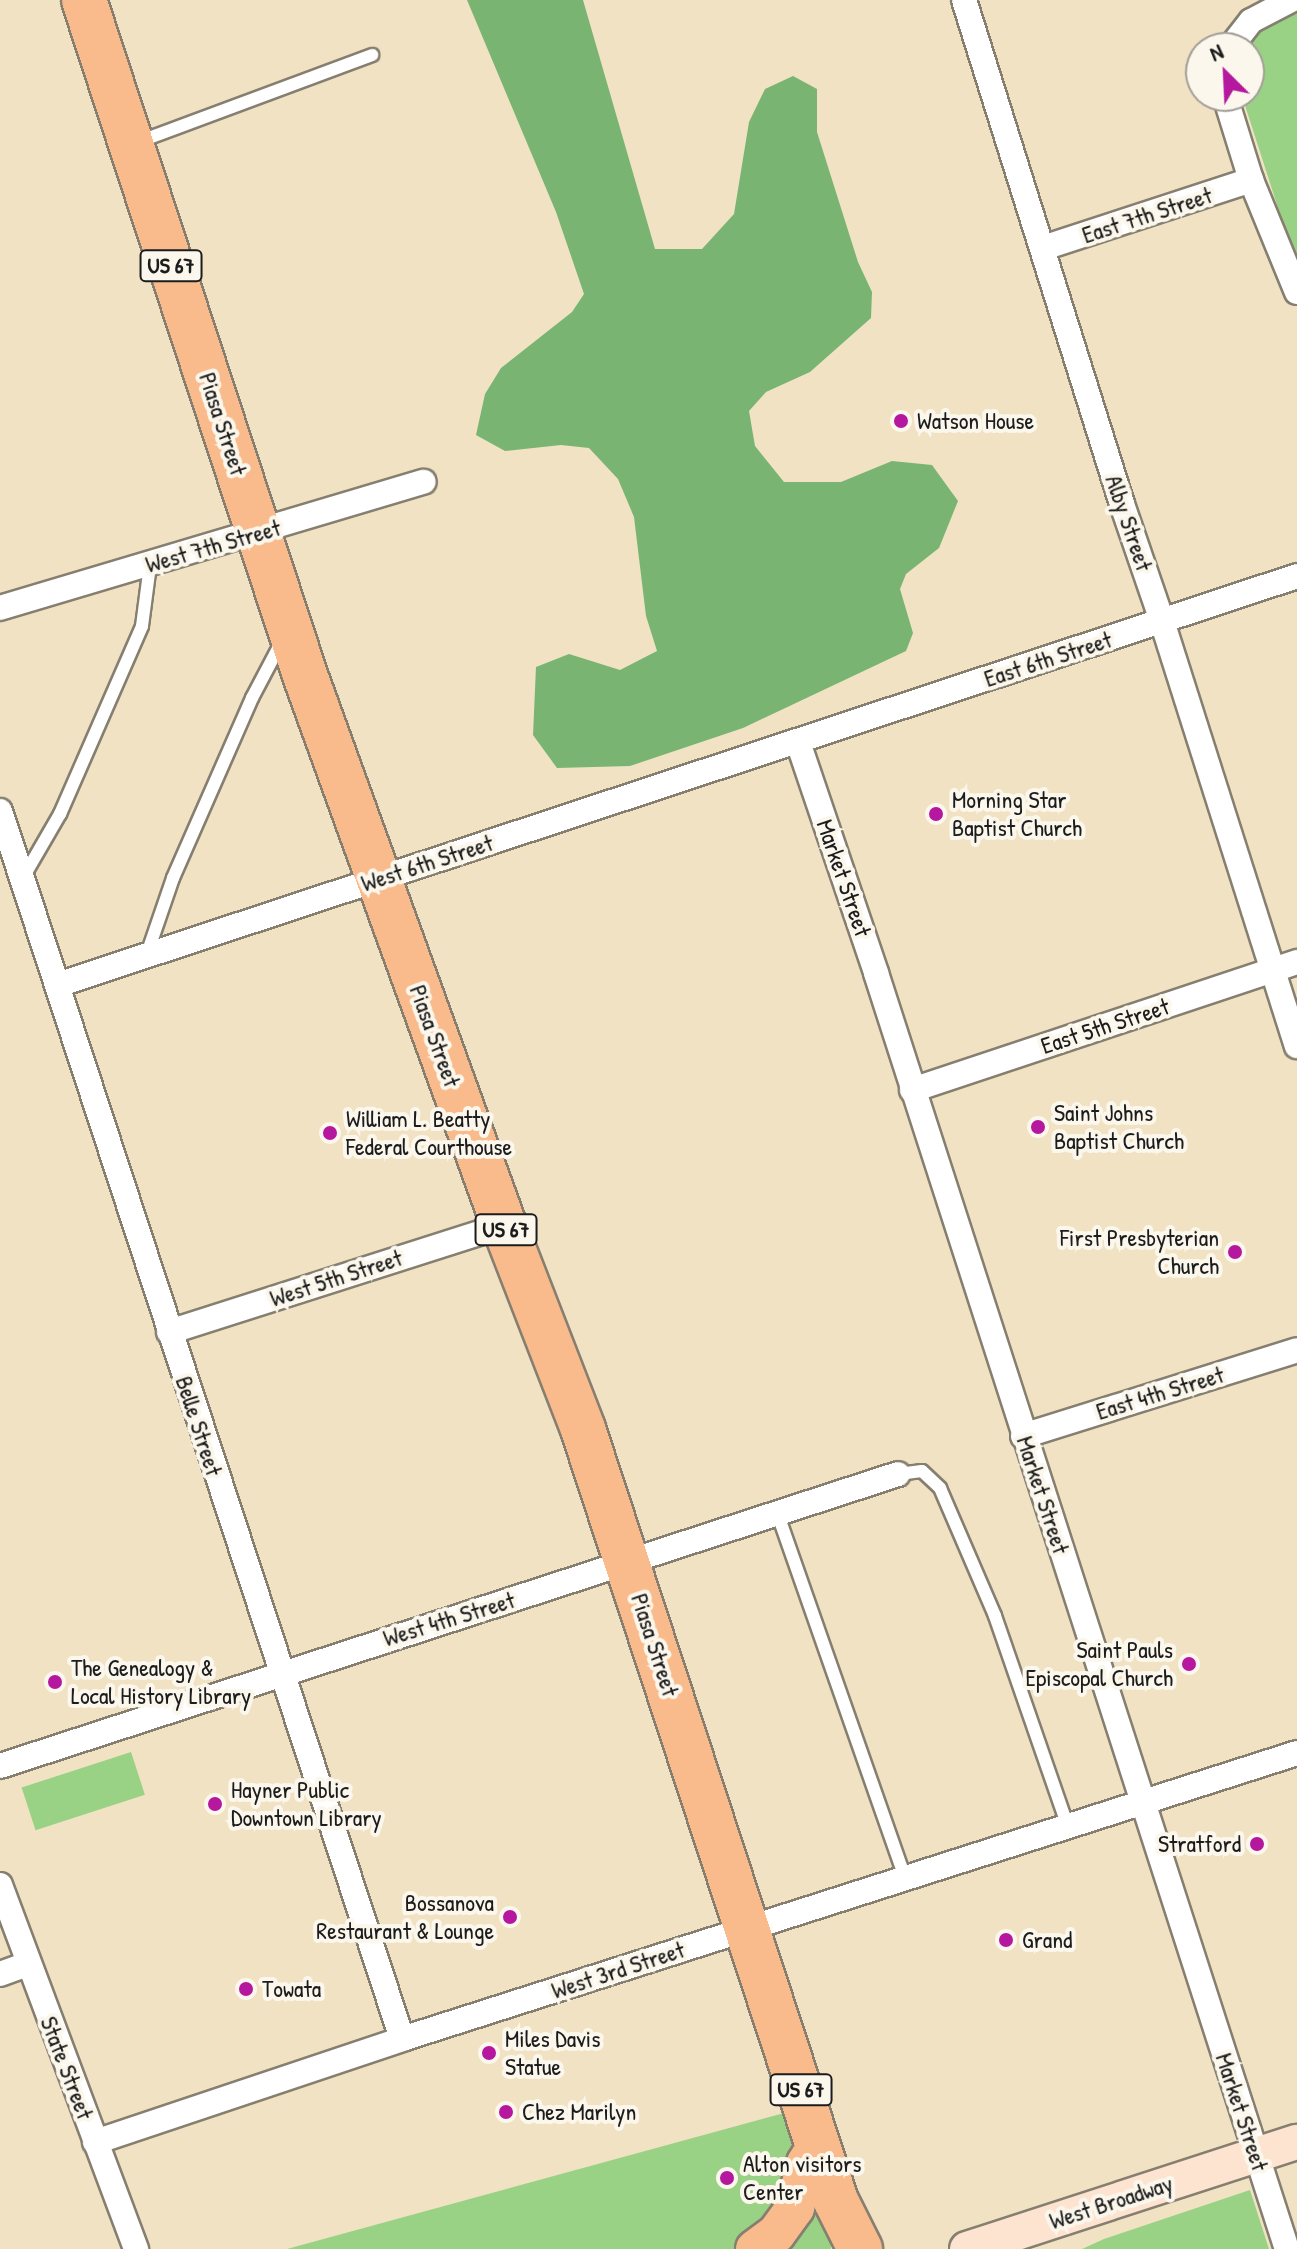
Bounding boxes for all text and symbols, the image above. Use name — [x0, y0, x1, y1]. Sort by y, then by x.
north arrow — [1185, 32, 1265, 112]
text: N — [1205, 36, 1228, 68]
street label: East 7th Street — [1079, 181, 1215, 249]
road number: US 67 — [139, 248, 203, 284]
street label: Piasa Street — [193, 369, 253, 479]
place label: Watson House — [917, 407, 1034, 435]
marker: Watson House — [892, 412, 910, 430]
street label: Alby Street — [1099, 471, 1159, 575]
street label: West 7th Street — [142, 513, 284, 579]
street label: East 6th Street — [981, 625, 1115, 693]
place label: Morning Star Baptist Church — [952, 786, 1082, 842]
marker: Morning Star Baptist Church — [927, 805, 945, 823]
street label: Market Street — [811, 816, 877, 940]
street label: West 6th Street — [358, 828, 496, 898]
street label: Piasa Street — [403, 981, 467, 1091]
street label: East 5th Street — [1037, 992, 1173, 1060]
place label: Saint Johns Baptist Church — [1054, 1099, 1184, 1155]
place label: William L. Beatty Federal Courthouse — [346, 1105, 512, 1161]
marker: Saint Johns Baptist Church — [1029, 1118, 1047, 1136]
marker: William L. Beatty Federal Courthouse — [321, 1124, 339, 1142]
road number: US 67 — [474, 1212, 538, 1248]
place label: First Presbyterian Church — [1060, 1224, 1219, 1280]
street label: West 5th Street — [266, 1243, 406, 1313]
marker: First Presbyterian Church — [1226, 1243, 1244, 1261]
street label: East 4th Street — [1093, 1360, 1227, 1426]
street label: Belle Street — [169, 1373, 229, 1479]
street label: Market Street — [1010, 1432, 1076, 1558]
street label: West 4th Street — [380, 1585, 518, 1653]
street label: Piasa Street — [625, 1590, 685, 1700]
place label: Saint Pauls Episcopal Church — [1025, 1636, 1173, 1692]
place label: The Genealogy & Local History Library — [71, 1654, 251, 1710]
marker: Saint Pauls Episcopal Church — [1180, 1655, 1198, 1673]
marker: The Genealogy & Local History Library — [46, 1673, 64, 1691]
place label: Hayner Public Downtown Library — [231, 1776, 382, 1832]
marker: Hayner Public Downtown Library — [206, 1795, 224, 1813]
place label: Stratford — [1158, 1830, 1241, 1858]
marker: Stratford — [1248, 1835, 1266, 1853]
place label: Bossanova Restaurant & Lounge — [316, 1889, 494, 1945]
marker: Bossanova Restaurant & Lounge — [501, 1908, 519, 1926]
place label: Grand — [1022, 1926, 1072, 1954]
marker: Grand — [997, 1931, 1015, 1949]
street label: West 3rd Street — [548, 1935, 688, 2005]
place label: Towata — [262, 1975, 321, 2003]
marker: Towata — [237, 1980, 255, 1998]
street label: State Street — [34, 2012, 100, 2124]
place label: Miles Davis Statue — [505, 2025, 600, 2081]
marker: Miles Davis Statue — [480, 2044, 498, 2062]
street label: Market Street — [1209, 2049, 1275, 2175]
road number: US 67 — [769, 2072, 833, 2108]
place label: Chez Marilyn — [522, 2098, 636, 2126]
marker: Chez Marilyn — [497, 2103, 515, 2121]
place label: Alton visitors Center — [743, 2150, 861, 2206]
marker: Alton visitors Center — [718, 2169, 736, 2187]
street label: West Broadway — [1046, 2169, 1176, 2235]

